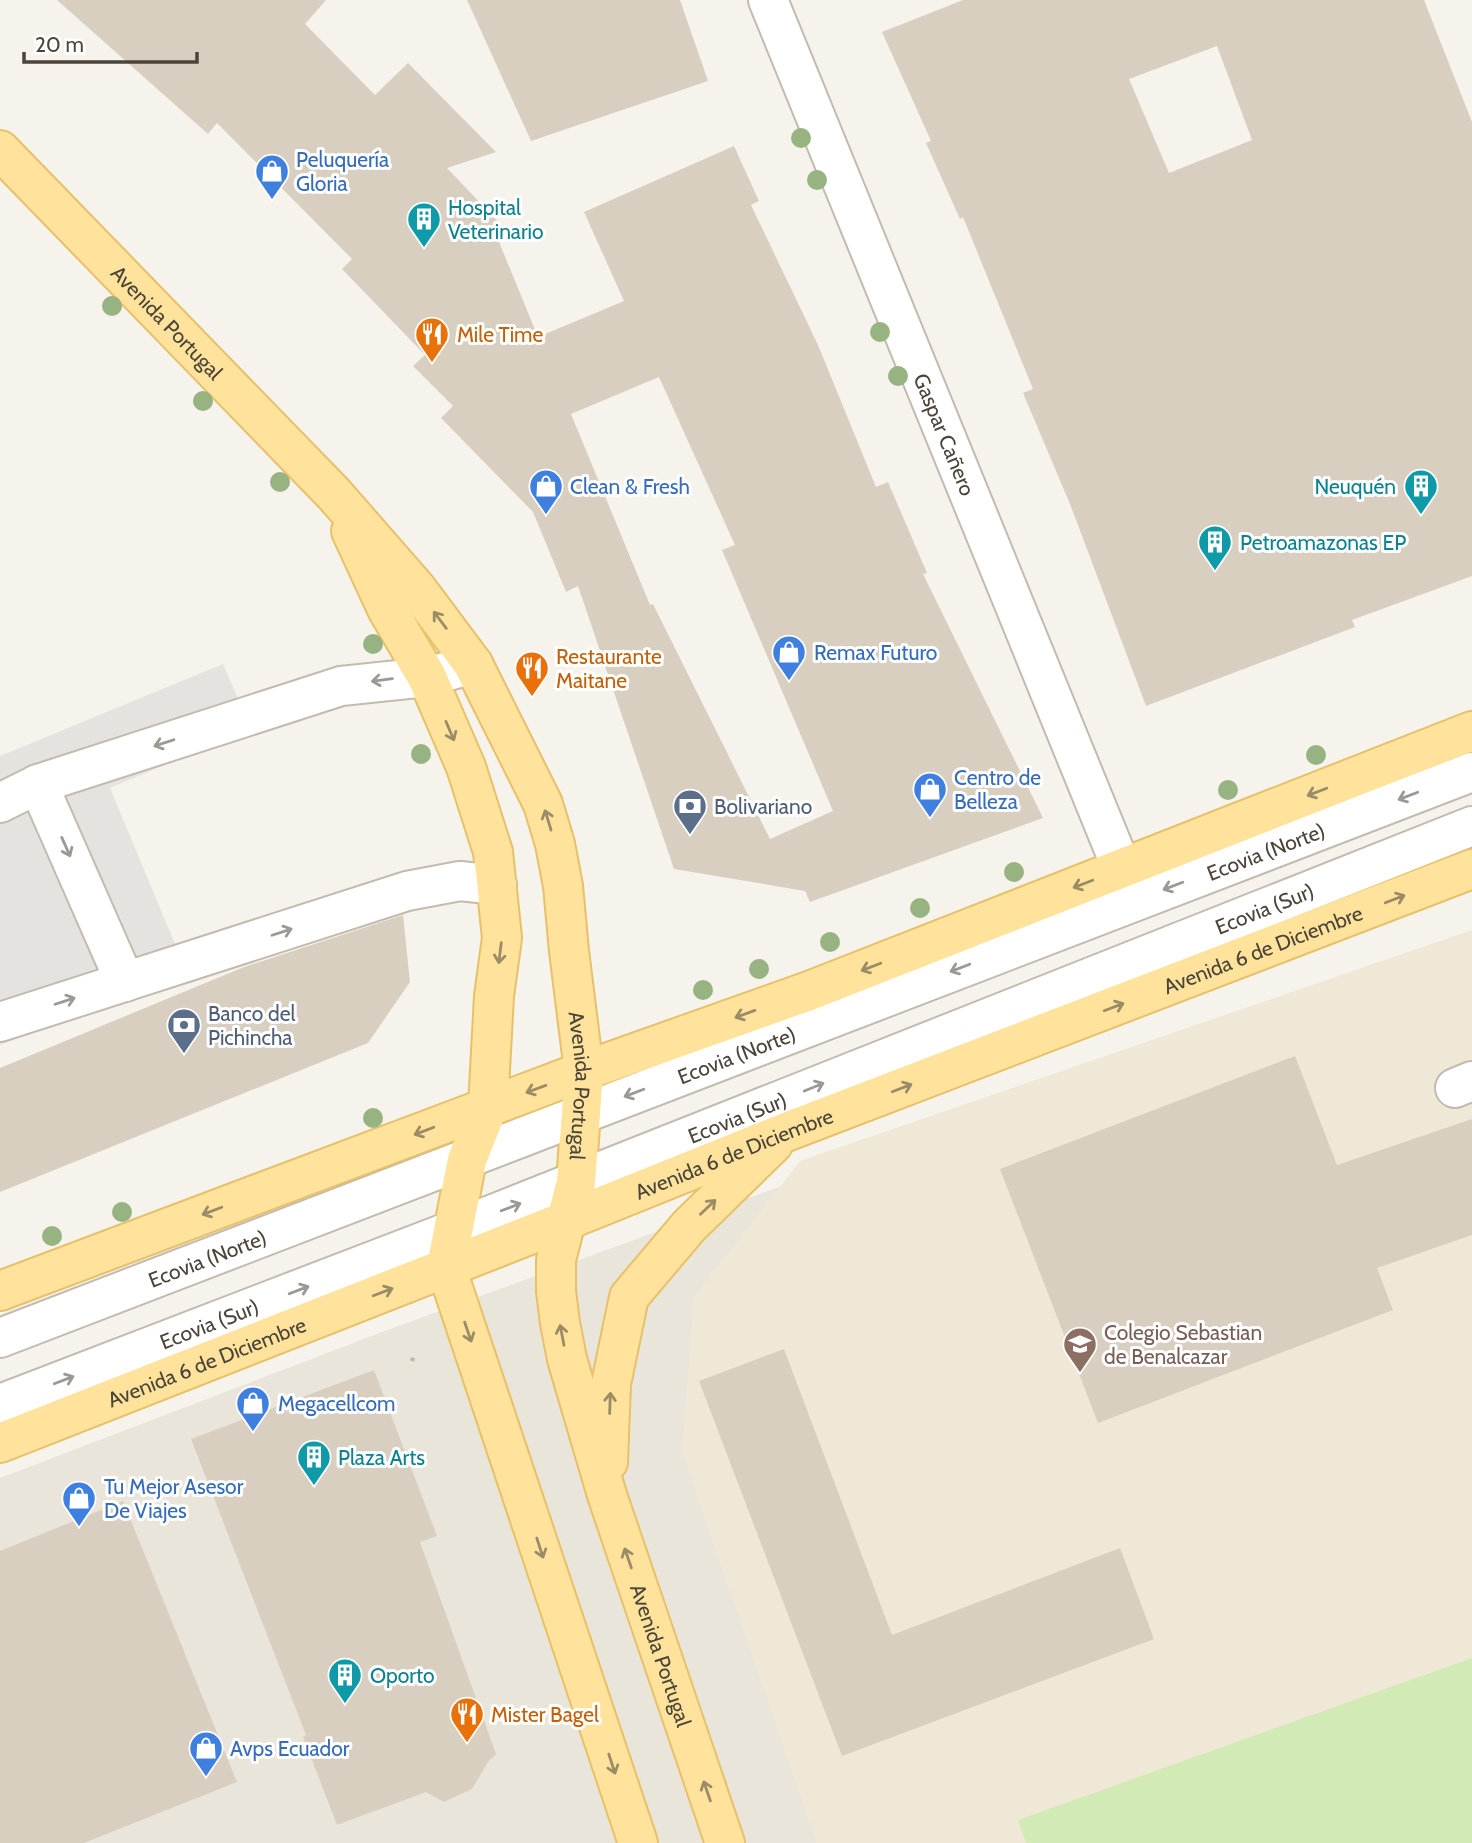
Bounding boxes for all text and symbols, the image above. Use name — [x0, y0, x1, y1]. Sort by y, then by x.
scale bar — [24, 21, 198, 65]
text: 20 m — [35, 32, 84, 57]
place label: Peluquería Gloria — [296, 147, 389, 196]
shop icon: Peluquería Gloria — [253, 152, 291, 201]
place label: Hospital Veterinario — [448, 195, 544, 244]
building icon: Hospital Veterinario — [405, 200, 443, 249]
street label: Avenida Portugal — [106, 260, 228, 385]
restaurant icon: Mile Time — [413, 315, 451, 364]
place label: Mile Time — [457, 322, 543, 347]
street label: Gaspar Cañero — [909, 370, 981, 499]
shop icon: Clean & Fresh — [527, 467, 565, 516]
building icon: Neuquén — [1402, 467, 1440, 516]
place label: Clean & Fresh — [570, 474, 690, 499]
place label: Neuquén — [1315, 474, 1396, 499]
building icon: Petroamazonas EP — [1196, 523, 1234, 572]
place label: Petroamazonas EP — [1240, 530, 1406, 555]
one-way arrow — [433, 611, 448, 630]
shop icon: Remax Futuro — [770, 633, 808, 682]
place label: Remax Futuro — [814, 640, 937, 665]
place label: Restaurante Maitane — [556, 644, 662, 693]
restaurant icon: Restaurante Maitane — [513, 649, 551, 698]
one-way arrow — [371, 674, 394, 687]
one-way arrow — [444, 720, 457, 741]
one-way arrow — [153, 737, 175, 750]
place label: Centro de Belleza — [954, 765, 1041, 814]
shop icon: Centro de Belleza — [911, 770, 949, 819]
one-way arrow — [1307, 786, 1329, 799]
bank icon: Bolivariano — [671, 787, 709, 836]
one-way arrow — [1398, 791, 1420, 803]
place label: Bolivariano — [714, 794, 812, 819]
one-way arrow — [540, 809, 553, 831]
street label: Ecovia (Norte) — [1203, 817, 1328, 885]
one-way arrow — [60, 836, 73, 857]
one-way arrow — [1072, 878, 1094, 891]
street label: Ecovia (Sur) — [1211, 878, 1317, 939]
one-way arrow — [1162, 881, 1184, 894]
one-way arrow — [1384, 891, 1406, 904]
street label: Avenida 6 de Diciembre — [1160, 900, 1366, 999]
one-way arrow — [270, 924, 292, 937]
one-way arrow — [493, 941, 506, 964]
one-way arrow — [860, 962, 882, 975]
one-way arrow — [950, 962, 972, 975]
one-way arrow — [54, 994, 76, 1007]
one-way arrow — [1103, 999, 1125, 1012]
place label: Banco del Pichincha — [208, 1001, 295, 1050]
bank icon: Banco del Pichincha — [165, 1006, 203, 1055]
one-way arrow — [734, 1009, 756, 1021]
street label: Avenida Portugal — [564, 1010, 597, 1161]
street label: Ecovia (Norte) — [674, 1021, 799, 1089]
one-way arrow — [802, 1080, 824, 1093]
one-way arrow — [890, 1081, 912, 1094]
one-way arrow — [526, 1084, 548, 1096]
street label: Ecovia (Sur) — [684, 1087, 790, 1148]
one-way arrow — [623, 1088, 645, 1100]
street label: Avenida 6 de Diciembre — [631, 1103, 837, 1204]
one-way arrow — [414, 1126, 436, 1138]
one-way arrow — [699, 1199, 716, 1216]
one-way arrow — [500, 1200, 522, 1213]
one-way arrow — [201, 1206, 223, 1219]
street label: Ecovia (Norte) — [145, 1224, 270, 1292]
one-way arrow — [288, 1282, 310, 1295]
one-way arrow — [371, 1285, 393, 1298]
street label: Ecovia (Sur) — [156, 1293, 262, 1354]
street label: Avenida 6 de Diciembre — [104, 1311, 310, 1412]
place label: Colegio Sebastian de Benalcazar — [1104, 1320, 1262, 1369]
one-way arrow — [462, 1321, 475, 1343]
one-way arrow — [555, 1324, 569, 1347]
school or university icon: Colegio Sebastian de Benalcazar — [1061, 1325, 1099, 1374]
one-way arrow — [52, 1373, 74, 1385]
shop icon: Megacellcom — [234, 1384, 272, 1433]
place label: Megacellcom — [278, 1391, 395, 1416]
one-way arrow — [603, 1391, 617, 1414]
building icon: Plaza Arts — [295, 1438, 333, 1487]
place label: Plaza Arts — [338, 1445, 425, 1470]
place label: Tu Mejor Asesor De Viajes — [104, 1474, 244, 1524]
shop icon: Tu Mejor Asesor De Viajes — [60, 1479, 98, 1528]
one-way arrow — [535, 1536, 547, 1558]
one-way arrow — [621, 1547, 633, 1569]
street label: Avenida Portugal — [625, 1580, 697, 1730]
building icon: Oporto — [326, 1656, 364, 1705]
place label: Oporto — [370, 1663, 434, 1688]
restaurant icon: Mister Bagel — [448, 1695, 486, 1744]
place label: Mister Bagel — [491, 1702, 599, 1727]
shop icon: Avps Ecuador — [187, 1729, 225, 1778]
place label: Avps Ecuador — [230, 1736, 350, 1761]
one-way arrow — [607, 1752, 619, 1774]
one-way arrow — [700, 1780, 712, 1802]

